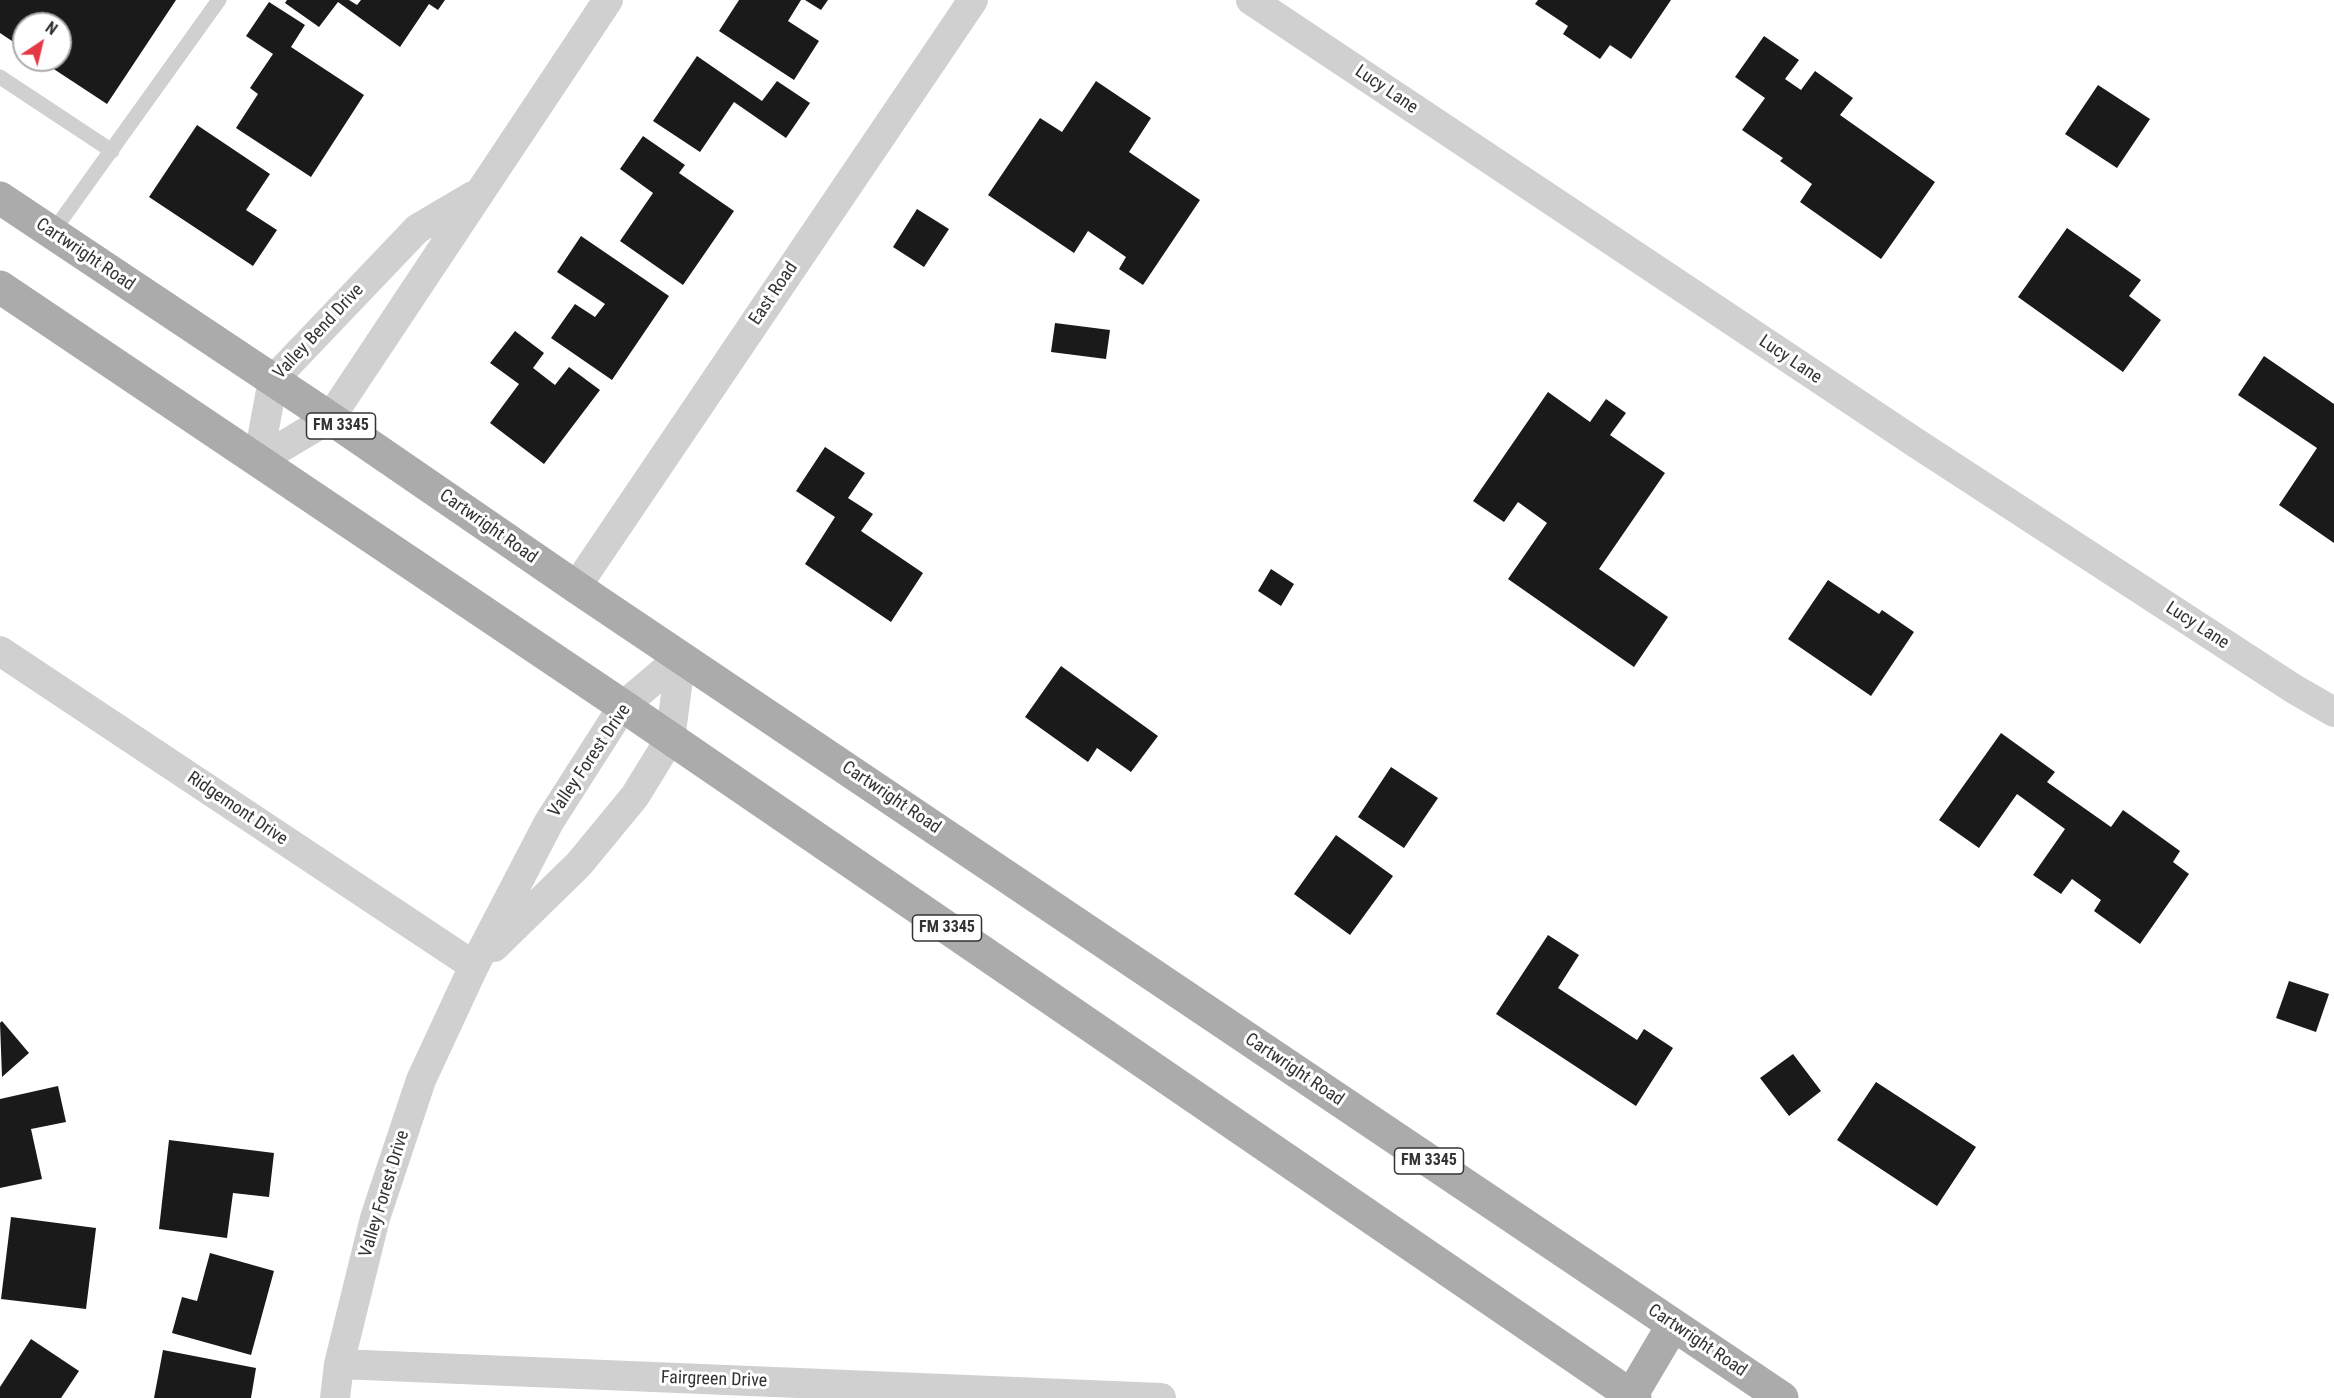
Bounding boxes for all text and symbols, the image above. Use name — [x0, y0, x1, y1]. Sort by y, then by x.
north arrow — [12, 12, 72, 72]
text: N — [42, 18, 61, 39]
street label: Lucy Lane — [1350, 61, 1422, 119]
street label: Cartwright Road — [31, 214, 139, 296]
street label: East Road — [745, 258, 803, 330]
street label: Valley Bend Drive — [269, 280, 369, 384]
street label: Lucy Lane — [1754, 331, 1826, 389]
road number: FM 3345 — [306, 413, 376, 439]
street label: Cartwright Road — [435, 485, 541, 569]
street label: Lucy Lane — [2161, 598, 2233, 654]
street label: Valley Forest Drive — [544, 701, 636, 821]
street label: Cartwright Road — [837, 757, 945, 839]
street label: Ridgemont Drive — [183, 767, 291, 851]
road number: FM 3345 — [912, 915, 982, 941]
street label: Cartwright Road — [1240, 1029, 1348, 1111]
street label: Valley Forest Drive — [355, 1128, 415, 1260]
road number: FM 3345 — [1394, 1148, 1464, 1174]
street label: Cartwright Road — [1643, 1300, 1751, 1382]
street label: Fairgreen Drive — [661, 1367, 767, 1393]

